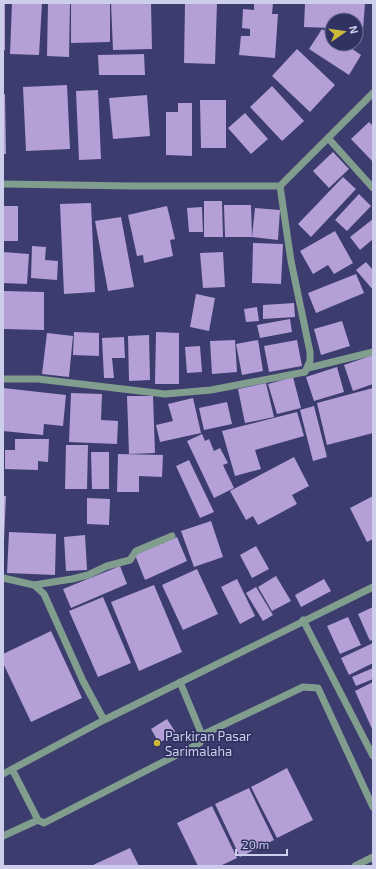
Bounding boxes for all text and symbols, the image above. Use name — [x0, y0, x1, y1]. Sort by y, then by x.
north arrow — [324, 12, 364, 52]
text: N — [347, 24, 361, 35]
place label: Parkiran Pasar Sarimalaha — [165, 728, 251, 759]
marker: Parkiran Pasar Sarimalaha — [152, 738, 162, 748]
scale bar — [236, 831, 287, 857]
text: 20 m — [242, 837, 269, 851]

